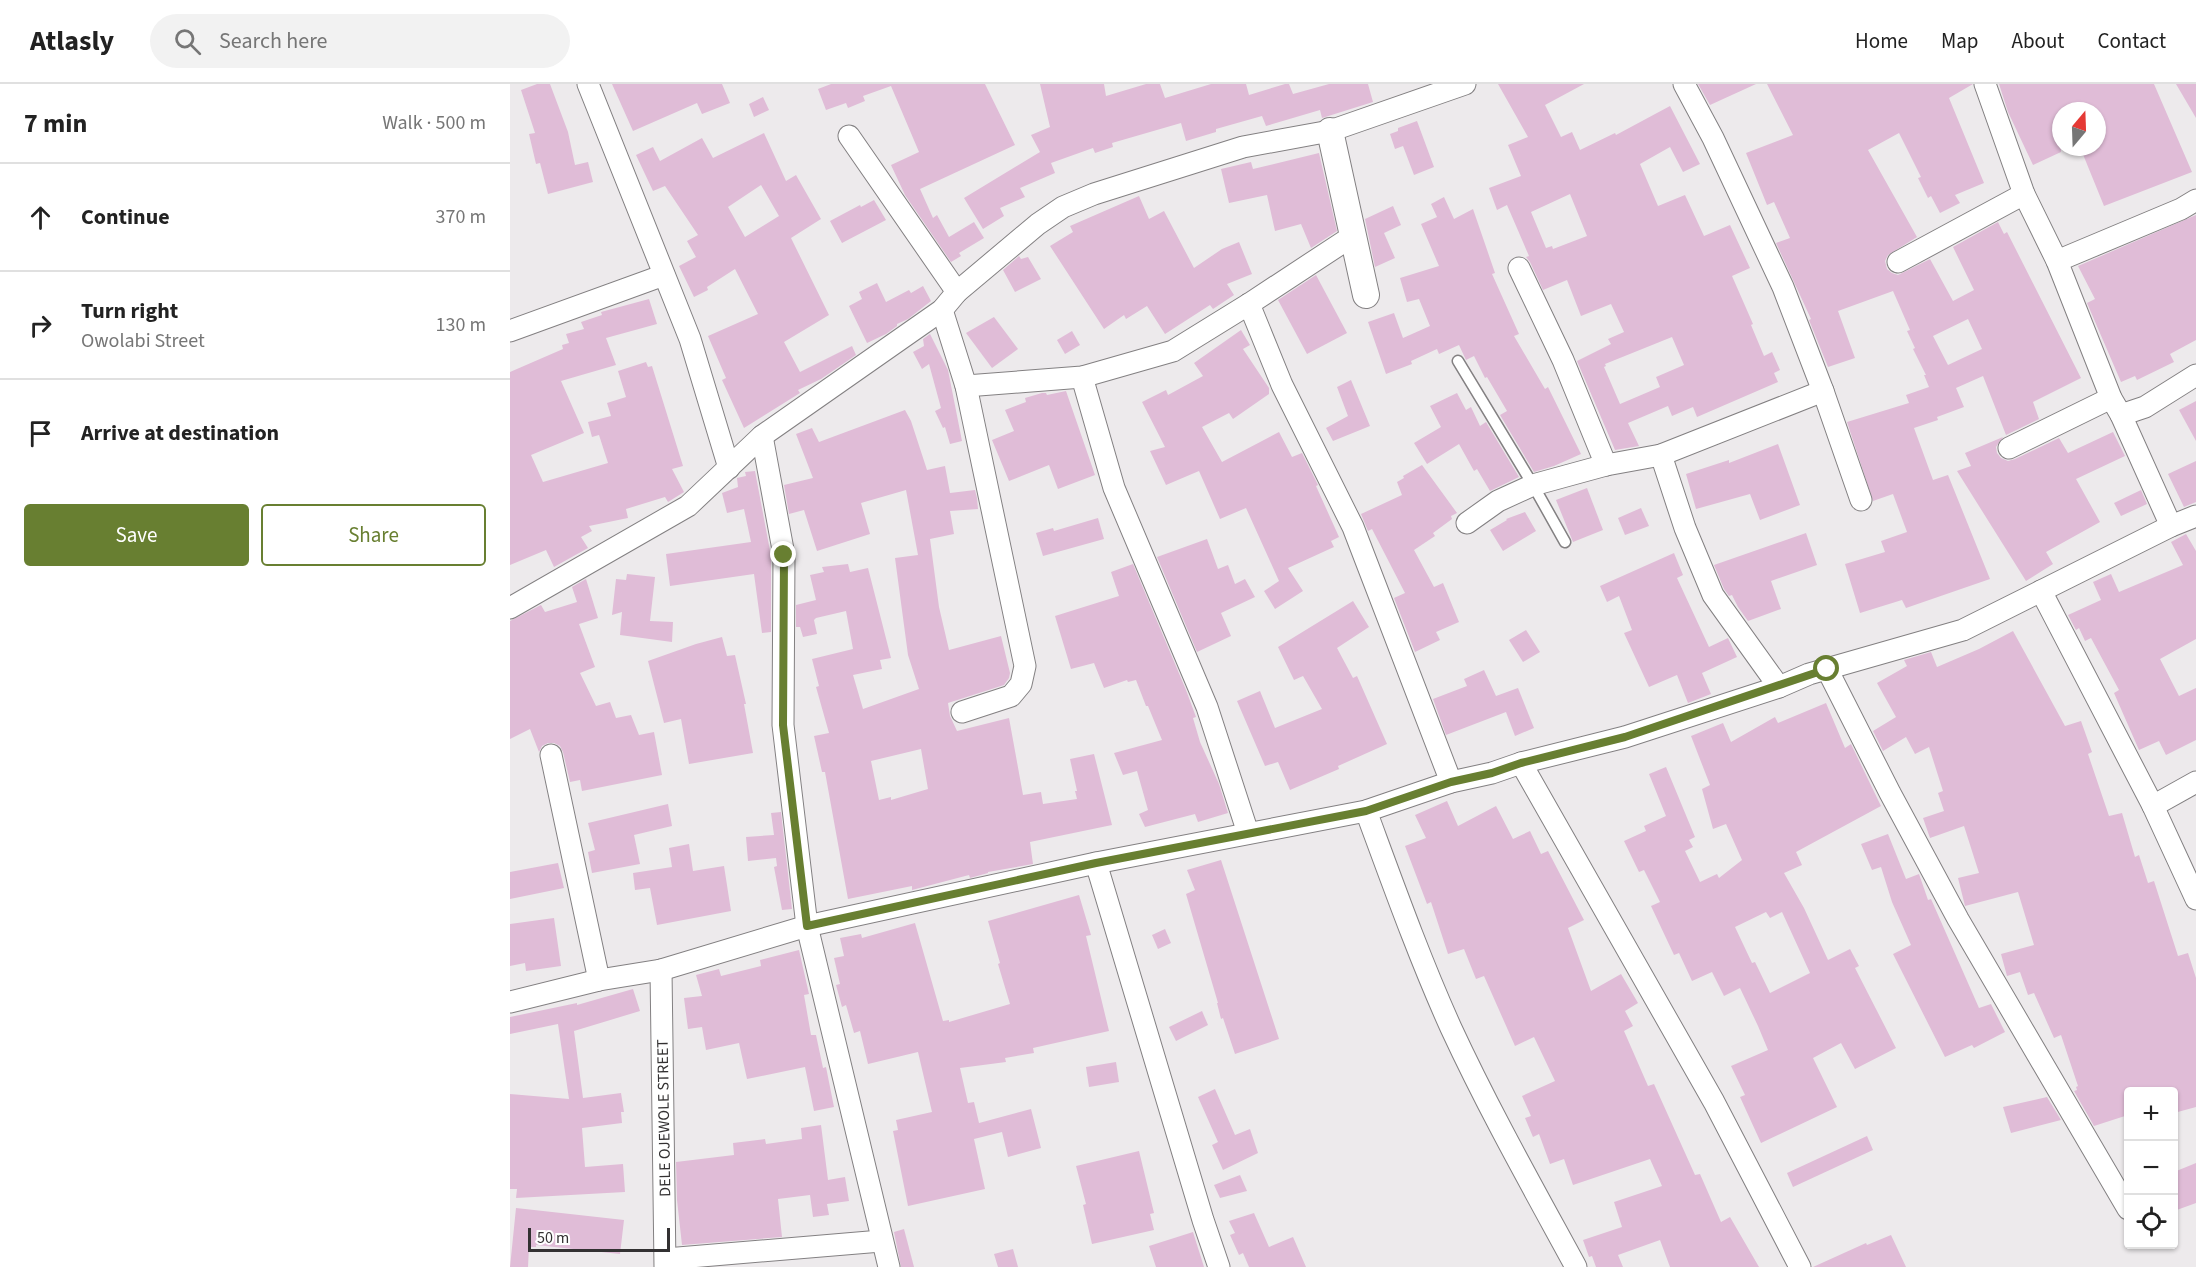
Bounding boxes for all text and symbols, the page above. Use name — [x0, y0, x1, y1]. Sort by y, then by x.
search box — [150, 14, 570, 68]
text: Atlasly — [30, 21, 114, 61]
icon: search — [171, 25, 204, 58]
text: Search here — [219, 25, 328, 57]
text: Home — [1855, 26, 1908, 56]
text: Map — [1941, 26, 1979, 56]
text: About — [2012, 26, 2064, 56]
text: Contact — [2097, 26, 2166, 56]
north arrow — [2052, 102, 2106, 156]
text: 7 min — [24, 105, 87, 142]
text: Walk · 500 m — [382, 109, 486, 137]
icon: ahead — [24, 201, 57, 234]
text: Continue — [81, 201, 170, 233]
text: 370 m — [436, 203, 486, 231]
text: Turn right — [81, 295, 178, 327]
icon: right — [24, 309, 57, 342]
text: 130 m — [436, 311, 486, 339]
text: Owolabi Street — [81, 327, 205, 355]
icon: arrive — [24, 417, 57, 450]
text: Arrive at destination — [81, 417, 279, 449]
button: Save — [24, 504, 249, 566]
button: Share — [261, 504, 486, 566]
route end — [770, 541, 796, 567]
route start — [1813, 655, 1839, 681]
street label: DELE OJEWOLE STREET — [652, 1039, 676, 1197]
map controls — [2124, 1087, 2178, 1249]
button: + — [2124, 1087, 2178, 1141]
button: − — [2124, 1141, 2178, 1195]
button: locate — [2124, 1195, 2178, 1249]
scale bar — [528, 1225, 670, 1252]
text: 50 m — [537, 1227, 569, 1249]

